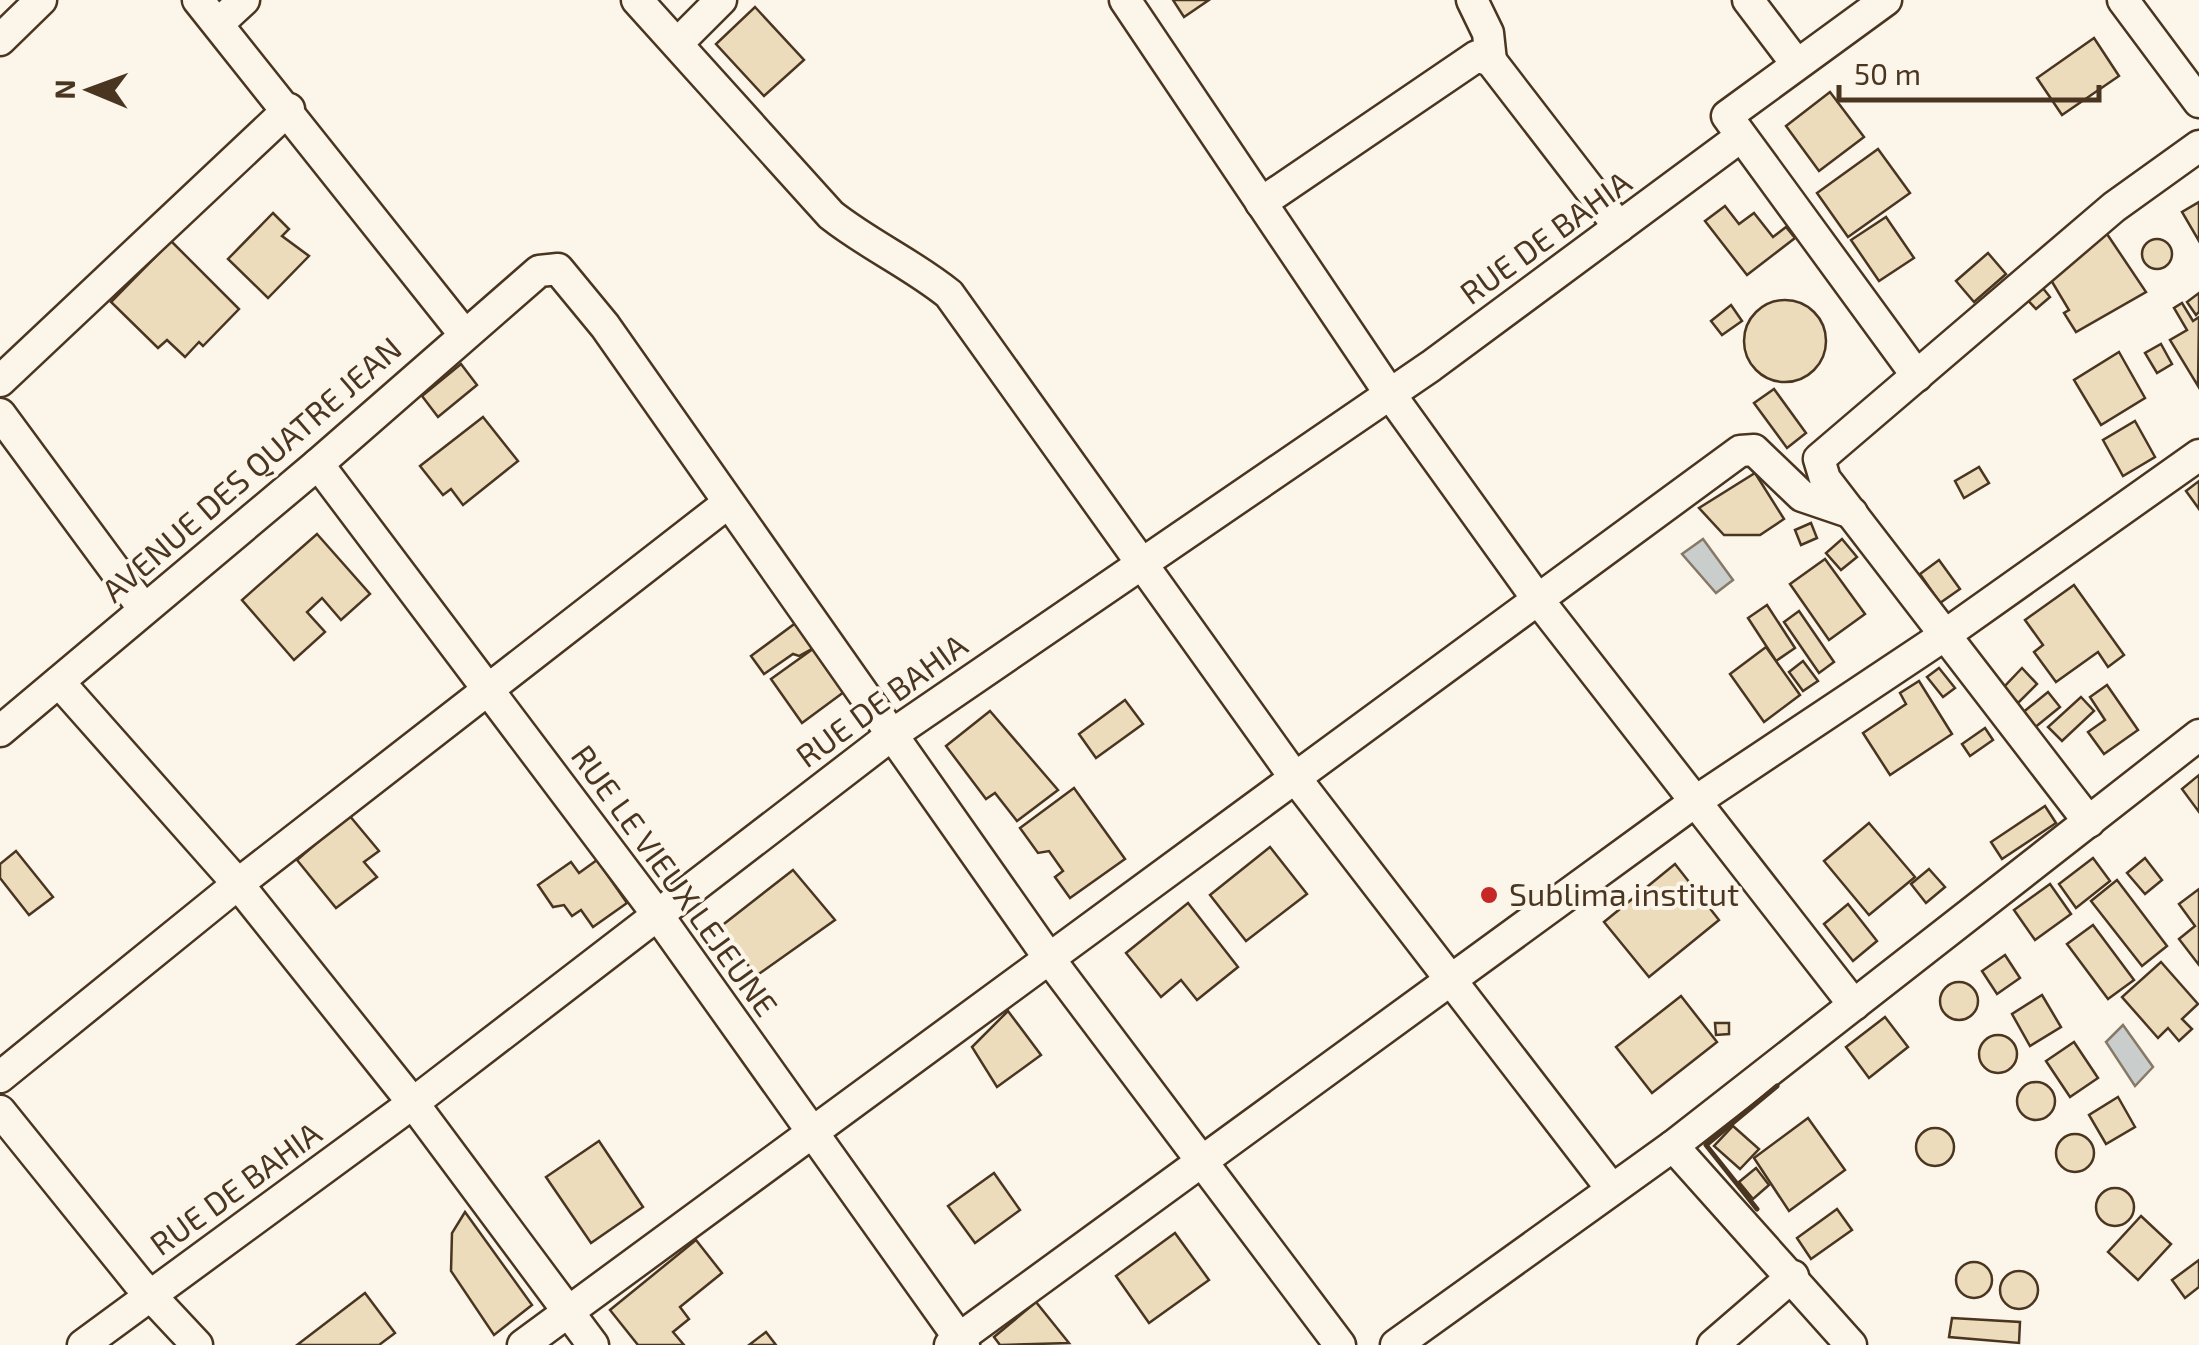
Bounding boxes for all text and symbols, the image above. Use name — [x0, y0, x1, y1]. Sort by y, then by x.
north arrow — [40, 40, 140, 140]
scale bar — [1839, 40, 2099, 102]
text: 50 m — [1854, 55, 1921, 91]
text: N — [47, 79, 81, 100]
street label: RUE DE BAHIA — [1452, 162, 1638, 311]
street label: AVENUE DES QUATRE JEAN — [93, 328, 409, 610]
street label: RUE DE BAHIA — [788, 625, 974, 774]
street label: RUE LE VIEUX LEJEUNE — [565, 737, 787, 1023]
place label: Sublima institut — [1509, 874, 1739, 912]
marker: Sublima institut — [1478, 884, 1500, 906]
street label: RUE DE BAHIA — [142, 1113, 328, 1262]

